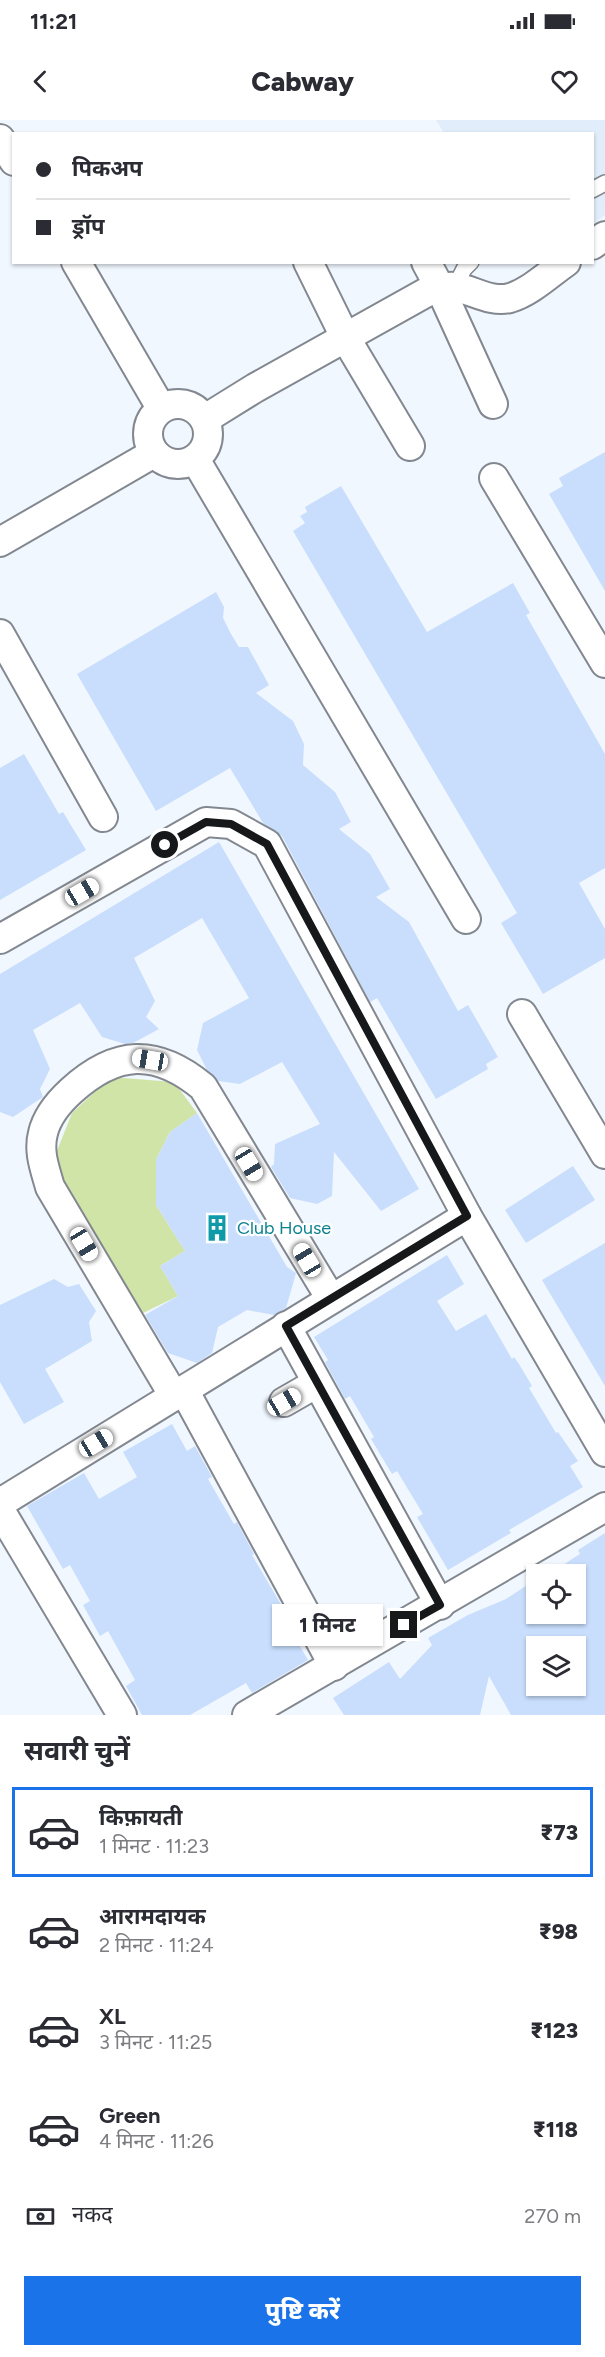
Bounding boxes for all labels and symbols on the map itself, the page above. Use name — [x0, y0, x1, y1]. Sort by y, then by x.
route start — [151, 831, 178, 858]
car — [62, 875, 102, 909]
car — [131, 1048, 169, 1072]
car — [232, 1144, 266, 1184]
building icon: Club House — [202, 1213, 232, 1243]
place label: Club House — [237, 1217, 331, 1239]
car — [67, 1224, 101, 1264]
car — [290, 1240, 324, 1280]
car — [264, 1385, 304, 1419]
car — [76, 1426, 116, 1460]
callout: 1 मिनट — [272, 1604, 383, 1646]
route end — [390, 1611, 417, 1638]

